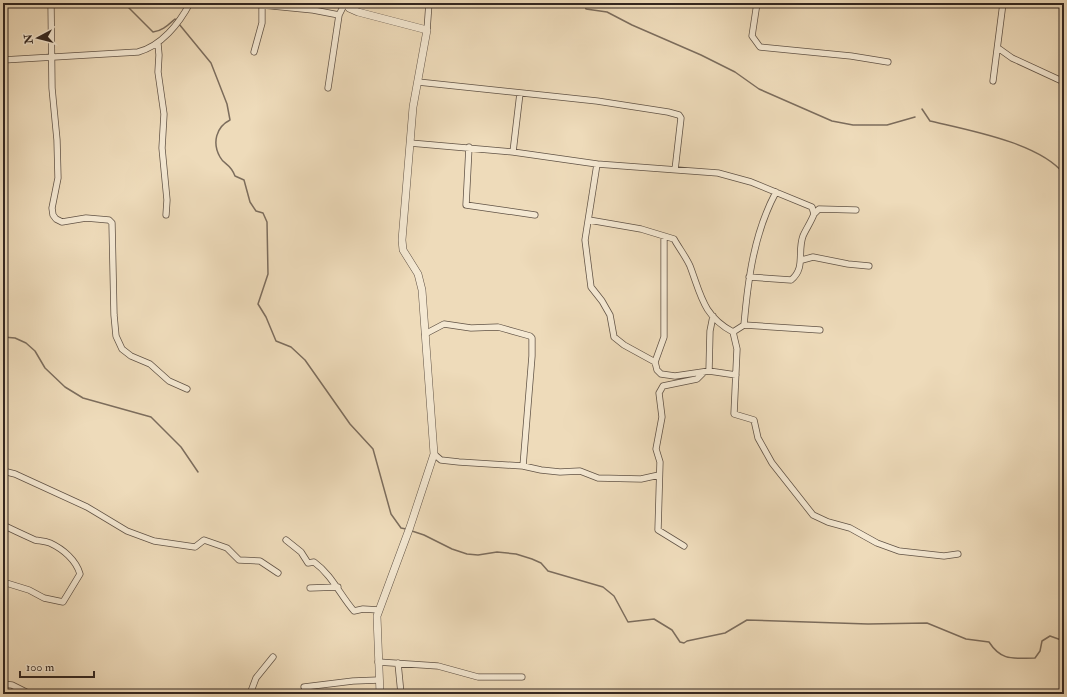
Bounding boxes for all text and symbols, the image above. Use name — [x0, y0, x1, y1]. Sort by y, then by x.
north arrow — [18, 18, 58, 58]
text: N — [21, 32, 36, 46]
scale bar — [20, 653, 94, 679]
text: 100 m — [26, 660, 55, 675]

